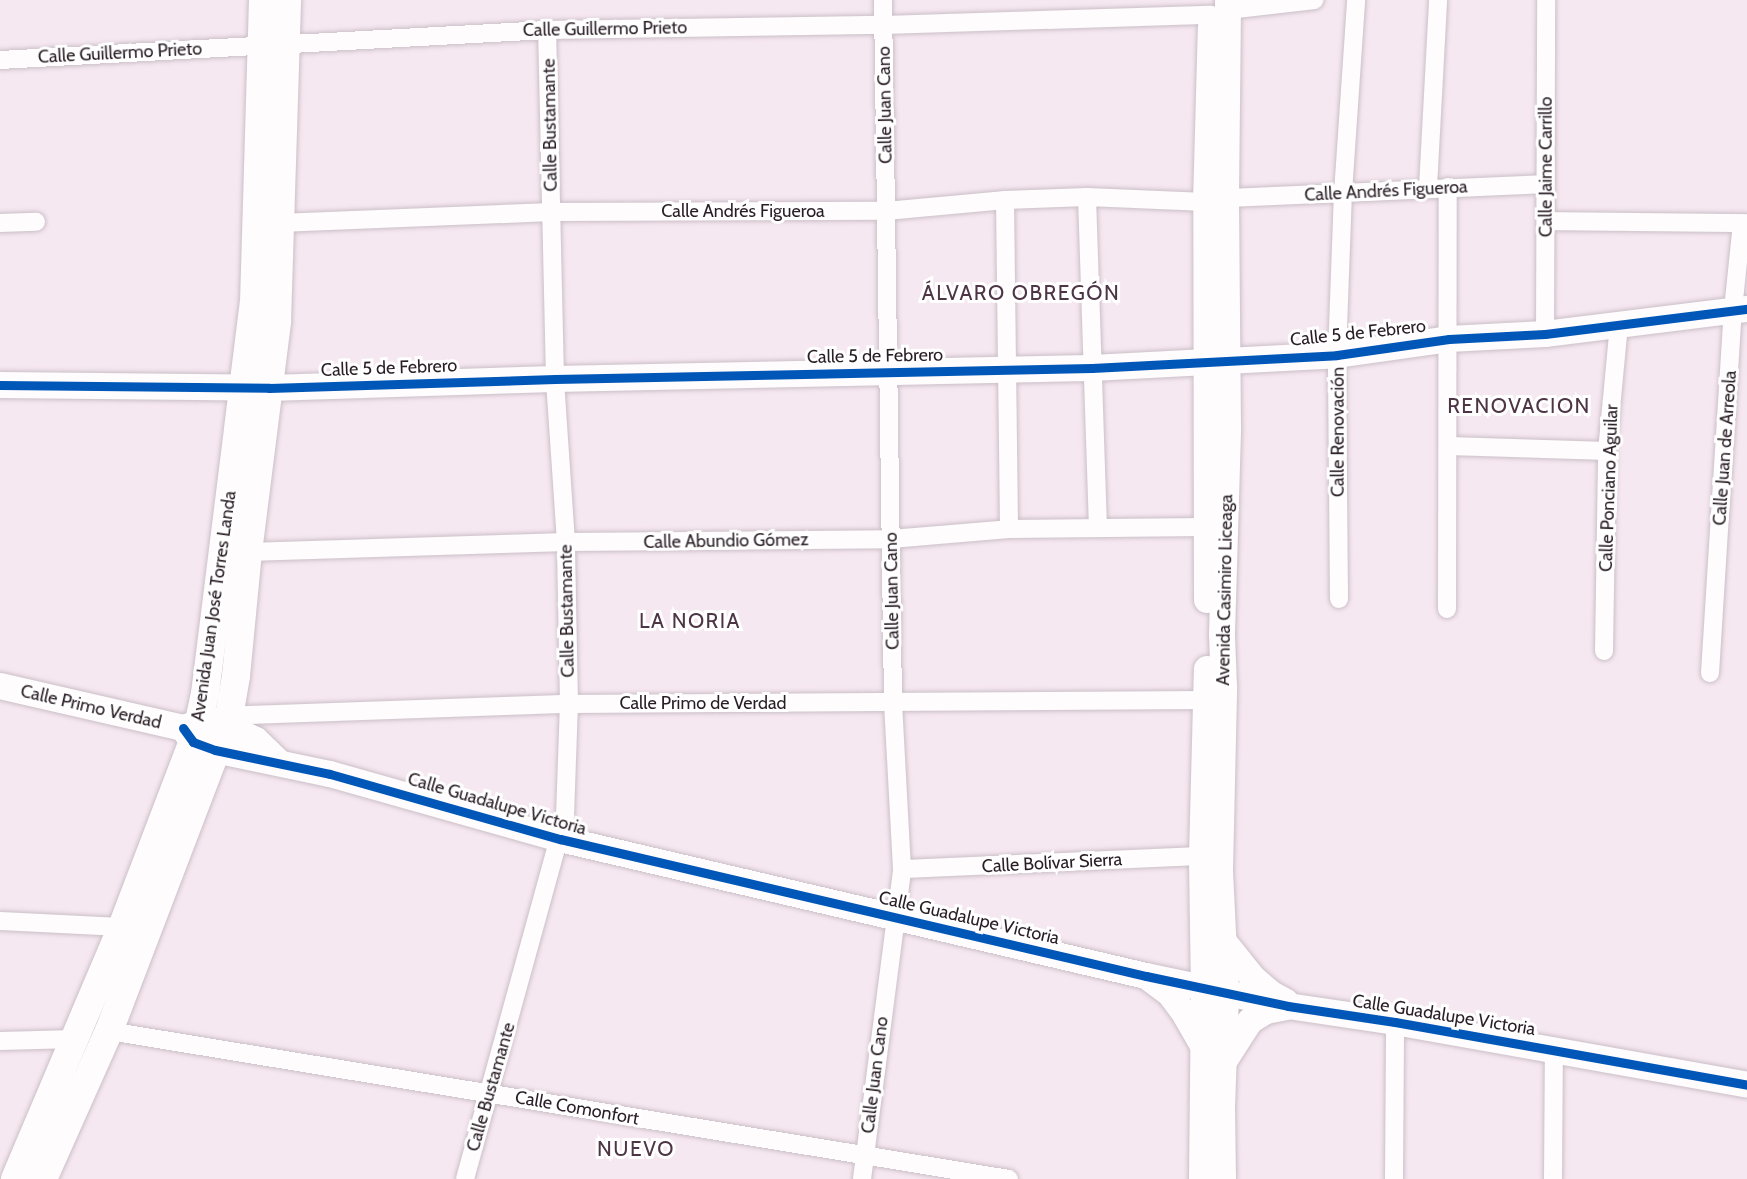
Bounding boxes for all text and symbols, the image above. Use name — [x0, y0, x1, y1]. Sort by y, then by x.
street label: Calle Guillermo Prieto — [523, 17, 687, 41]
street label: Calle Guillermo Prieto — [37, 38, 203, 68]
street label: Calle Juan Cano — [873, 46, 897, 164]
street label: Calle Bustamante — [538, 58, 562, 192]
street label: Calle Jaime Carrillo — [1535, 97, 1557, 237]
street label: Calle Andrés Figueroa — [1304, 176, 1468, 206]
street label: Calle Andrés Figueroa — [661, 200, 825, 222]
district label: ÁLVARO OBREGÓN — [922, 280, 1120, 306]
street label: Calle 5 de Febrero — [1289, 315, 1427, 351]
street label: Calle 5 de Febrero — [807, 344, 943, 368]
street label: Calle 5 de Febrero — [321, 355, 457, 381]
street label: Calle Renovación — [1327, 367, 1349, 497]
street label: Calle Juan de Arreola — [1709, 370, 1741, 526]
district label: RENOVACION — [1447, 393, 1591, 419]
street label: Calle Ponciano Aguilar — [1595, 404, 1623, 572]
street label: Avenida Juan José Torres Landa — [187, 489, 241, 723]
street label: Avenida Casimiro Liceaga — [1213, 494, 1237, 686]
street label: Calle Abundio Gómez — [643, 529, 809, 553]
street label: Calle Juan Cano — [880, 532, 904, 650]
street label: Calle Bustamante — [555, 544, 579, 678]
district label: LA NORIA — [639, 608, 741, 634]
street label: Calle Primo Verdad — [18, 680, 164, 734]
street label: Calle Primo de Verdad — [619, 692, 787, 714]
street label: Calle Guadalupe Victoria — [405, 768, 589, 840]
street label: Calle Bolívar Sierra — [981, 849, 1123, 877]
street label: Calle Guadalupe Victoria — [877, 887, 1061, 949]
street label: Calle Guadalupe Victoria — [1351, 990, 1537, 1040]
street label: Calle Juan Cano — [857, 1015, 893, 1135]
street label: Calle Bustamante — [462, 1020, 520, 1154]
street label: Calle Comonfort — [513, 1086, 641, 1130]
district label: NUEVO — [597, 1136, 675, 1162]

